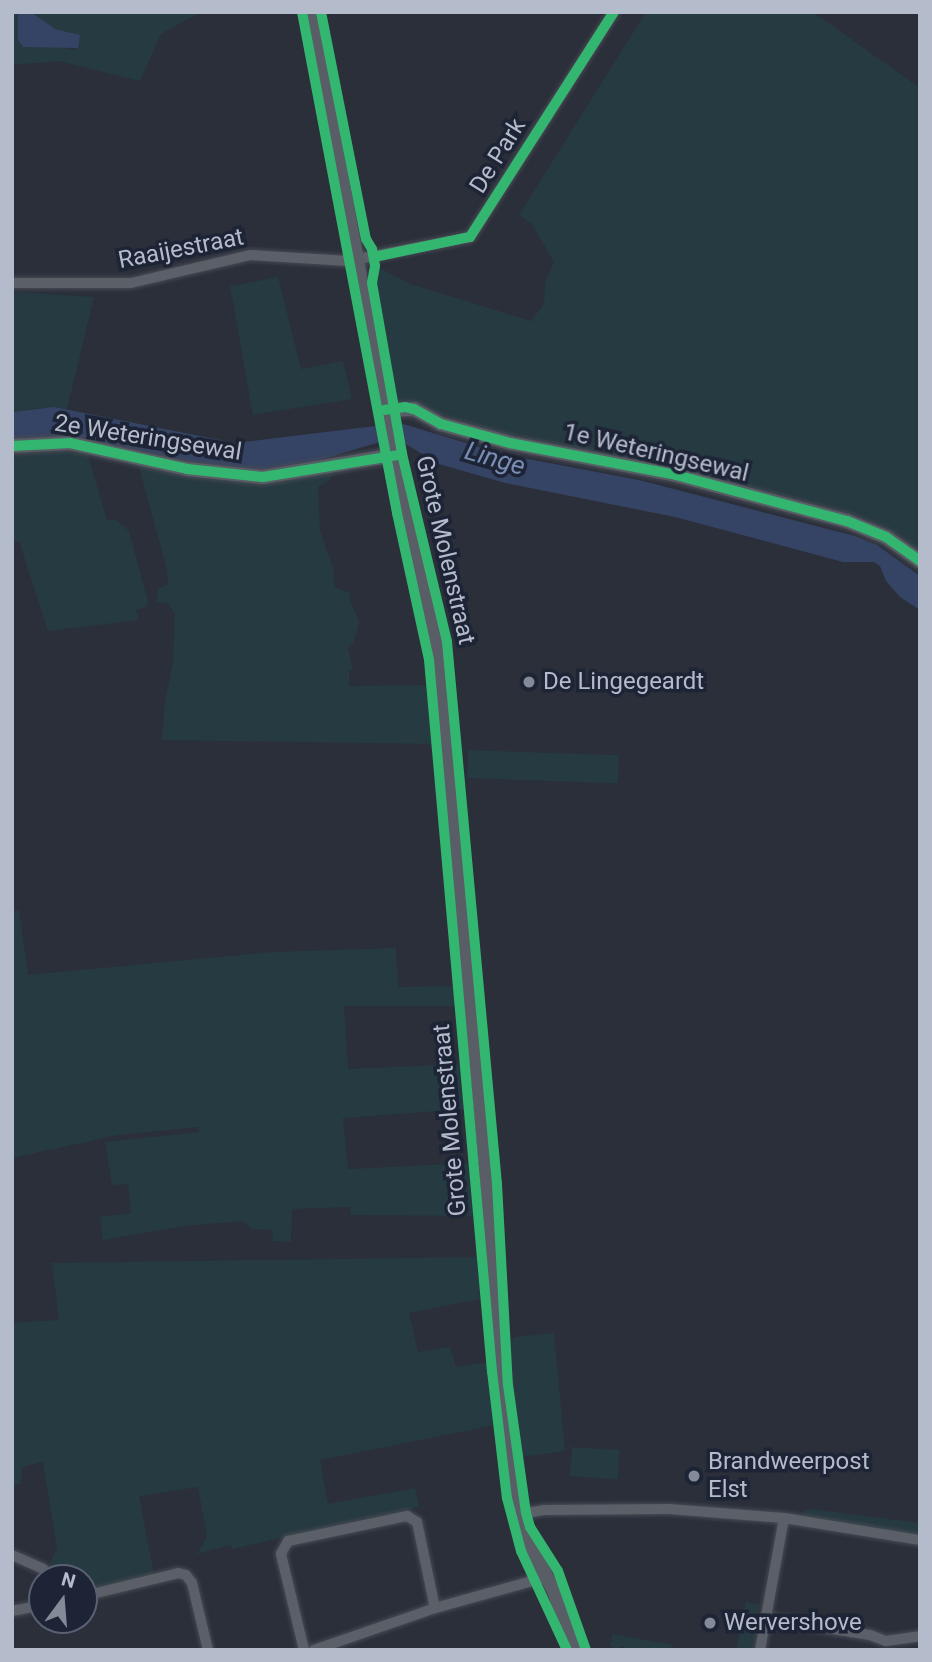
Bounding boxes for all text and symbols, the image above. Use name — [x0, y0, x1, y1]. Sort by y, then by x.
street label: De Park — [464, 113, 532, 199]
street label: Raaijestraat — [116, 223, 246, 275]
street label: 2e Weteringsewal — [52, 409, 244, 467]
street label: 1e Weteringsewal — [561, 418, 751, 488]
water label: Linge — [461, 436, 529, 482]
street label: Grote Molenstraat — [409, 453, 481, 647]
place label: De Lingegeardt — [543, 668, 704, 696]
marker: De Lingegeardt — [521, 674, 537, 690]
street label: Grote Molenstraat — [427, 1023, 473, 1217]
place label: Brandweerpost Elst — [708, 1448, 869, 1504]
marker: Brandweerpost Elst — [686, 1468, 702, 1484]
north arrow — [28, 1564, 98, 1634]
text: N — [59, 1567, 78, 1593]
place label: Wervershove — [724, 1609, 862, 1637]
marker: Wervershove — [702, 1615, 718, 1631]

